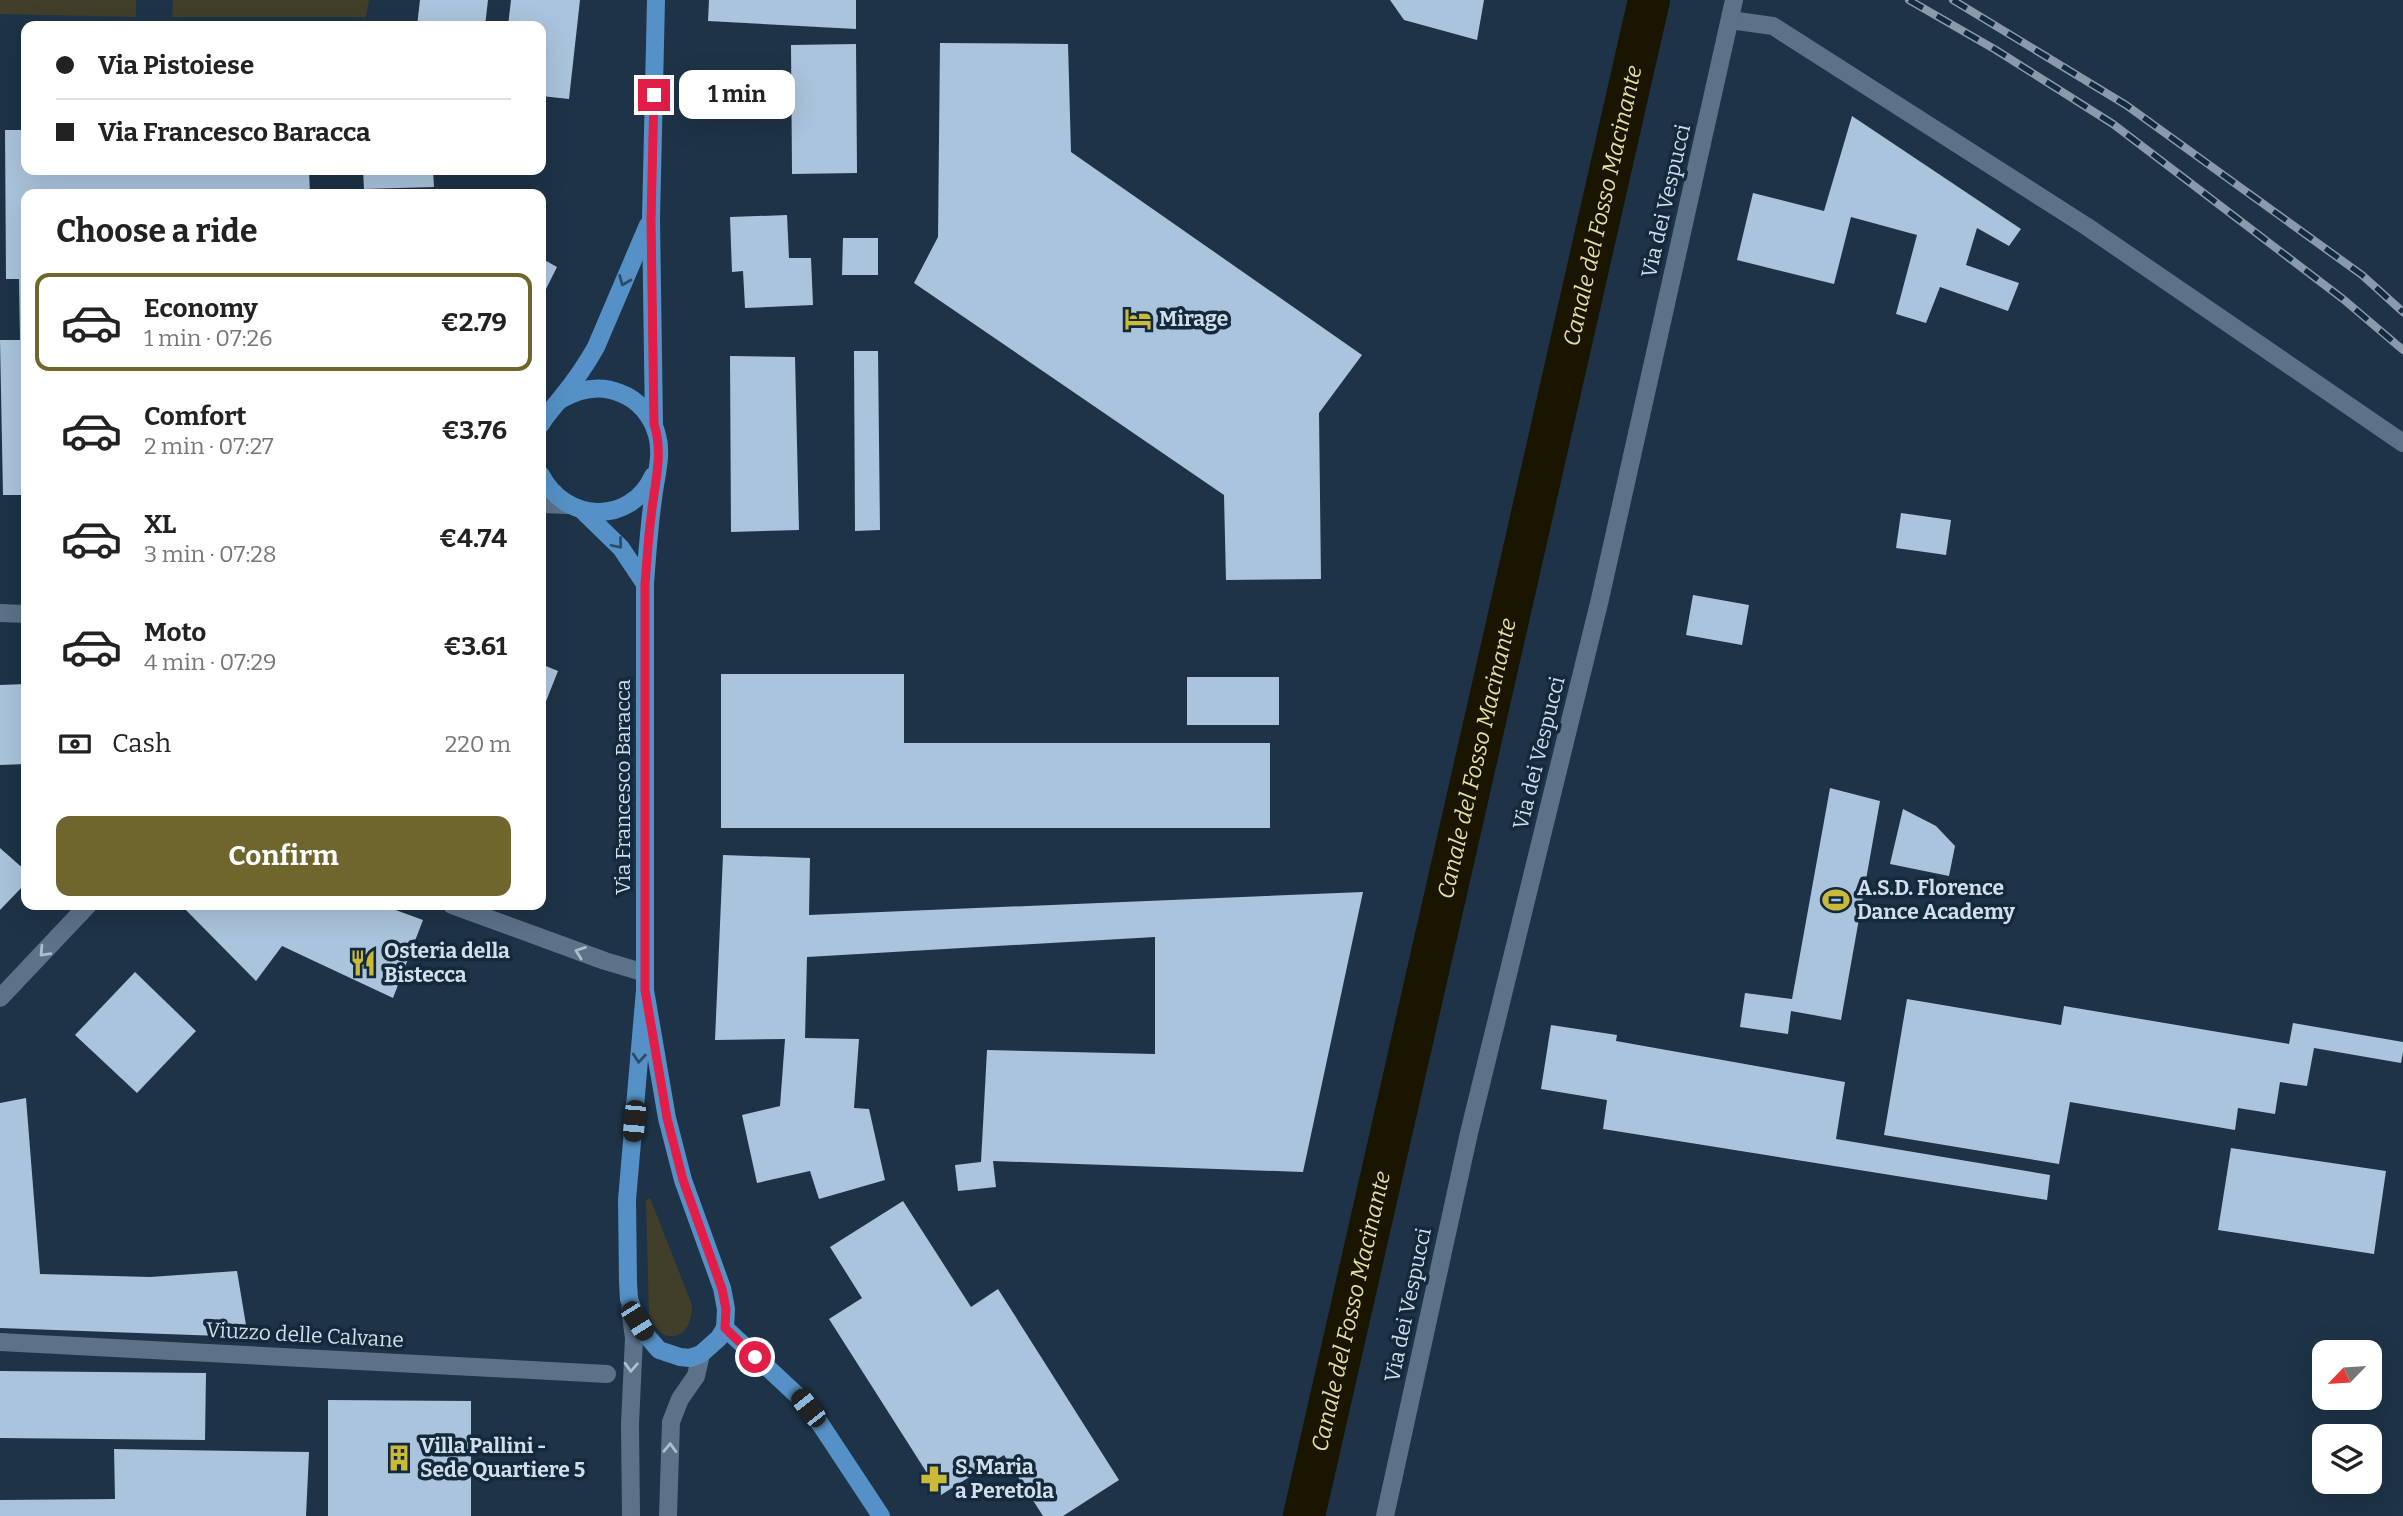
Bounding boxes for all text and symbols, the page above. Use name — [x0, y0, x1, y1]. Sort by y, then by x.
text: Via Pistoiese — [98, 50, 254, 81]
water label: Canale del Fosso Macinante — [1557, 62, 1648, 348]
callout: 1 min — [678, 70, 794, 119]
route end — [638, 79, 670, 111]
text: 1 min — [708, 80, 766, 108]
text: Via Francesco Baracca — [98, 117, 370, 148]
street label: Via dei Vespucci — [1636, 122, 1696, 280]
text: Choose a ride — [56, 212, 257, 250]
one-way arrow — [619, 275, 633, 287]
icon: car — [60, 291, 123, 354]
text: Economy — [144, 293, 258, 324]
hotel icon: Mirage — [1123, 304, 1153, 334]
place label: Mirage — [1159, 306, 1228, 332]
text: €2.79 — [441, 307, 507, 338]
text: 1 min · 07:26 — [144, 324, 273, 352]
icon: car — [60, 399, 123, 462]
text: Comfort — [144, 401, 247, 432]
text: €3.76 — [441, 415, 507, 446]
text: 2 min · 07:27 — [144, 432, 274, 460]
icon: car — [60, 507, 123, 570]
text: XL — [144, 509, 176, 540]
text: €4.74 — [439, 523, 507, 554]
one-way arrow — [609, 537, 622, 549]
text: 3 min · 07:28 — [144, 540, 277, 568]
icon: car — [60, 615, 123, 678]
water label: Canale del Fosso Macinante — [1431, 615, 1522, 901]
text: Moto — [144, 617, 206, 648]
text: €3.61 — [443, 631, 507, 662]
text: 4 min · 07:29 — [144, 648, 277, 676]
street label: Via dei Vespucci — [1507, 674, 1571, 832]
street label: Via Francesco Baracca — [610, 679, 636, 895]
icon: cash — [56, 725, 94, 763]
text: Cash — [112, 728, 171, 759]
text: 220 m — [445, 730, 511, 758]
button: Confirm — [56, 816, 511, 896]
place label: A.S.D. Florence Dance Academy — [1857, 875, 2015, 925]
sports icon: A.S.D. Florence Dance Academy — [1821, 885, 1851, 915]
place label: Osteria della Bistecca — [384, 938, 510, 988]
one-way arrow — [39, 943, 52, 956]
one-way arrow — [575, 946, 587, 960]
restaurant icon: Osteria della Bistecca — [348, 948, 378, 978]
one-way arrow — [632, 1053, 647, 1064]
car — [622, 1099, 647, 1143]
water label: Canale del Fosso Macinante — [1305, 1168, 1396, 1454]
street label: Via dei Vespucci — [1379, 1226, 1437, 1384]
car — [617, 1298, 658, 1344]
street label: Viuzzo delle Calvane — [205, 1317, 405, 1353]
north arrow — [2312, 1340, 2382, 1410]
map controls — [2312, 1340, 2382, 1494]
route start — [739, 1341, 771, 1373]
one-way arrow — [624, 1361, 639, 1372]
car — [787, 1385, 830, 1431]
button: layers — [2312, 1424, 2382, 1494]
place label: Villa Pallini - Sede Quartiere 5 — [420, 1433, 585, 1483]
one-way arrow — [663, 1442, 678, 1453]
building icon: Villa Pallini - Sede Quartiere 5 — [384, 1443, 414, 1473]
place label: S. Maria a Peretola — [955, 1454, 1054, 1504]
pharmacy icon: S. Maria a Peretola — [919, 1464, 949, 1494]

